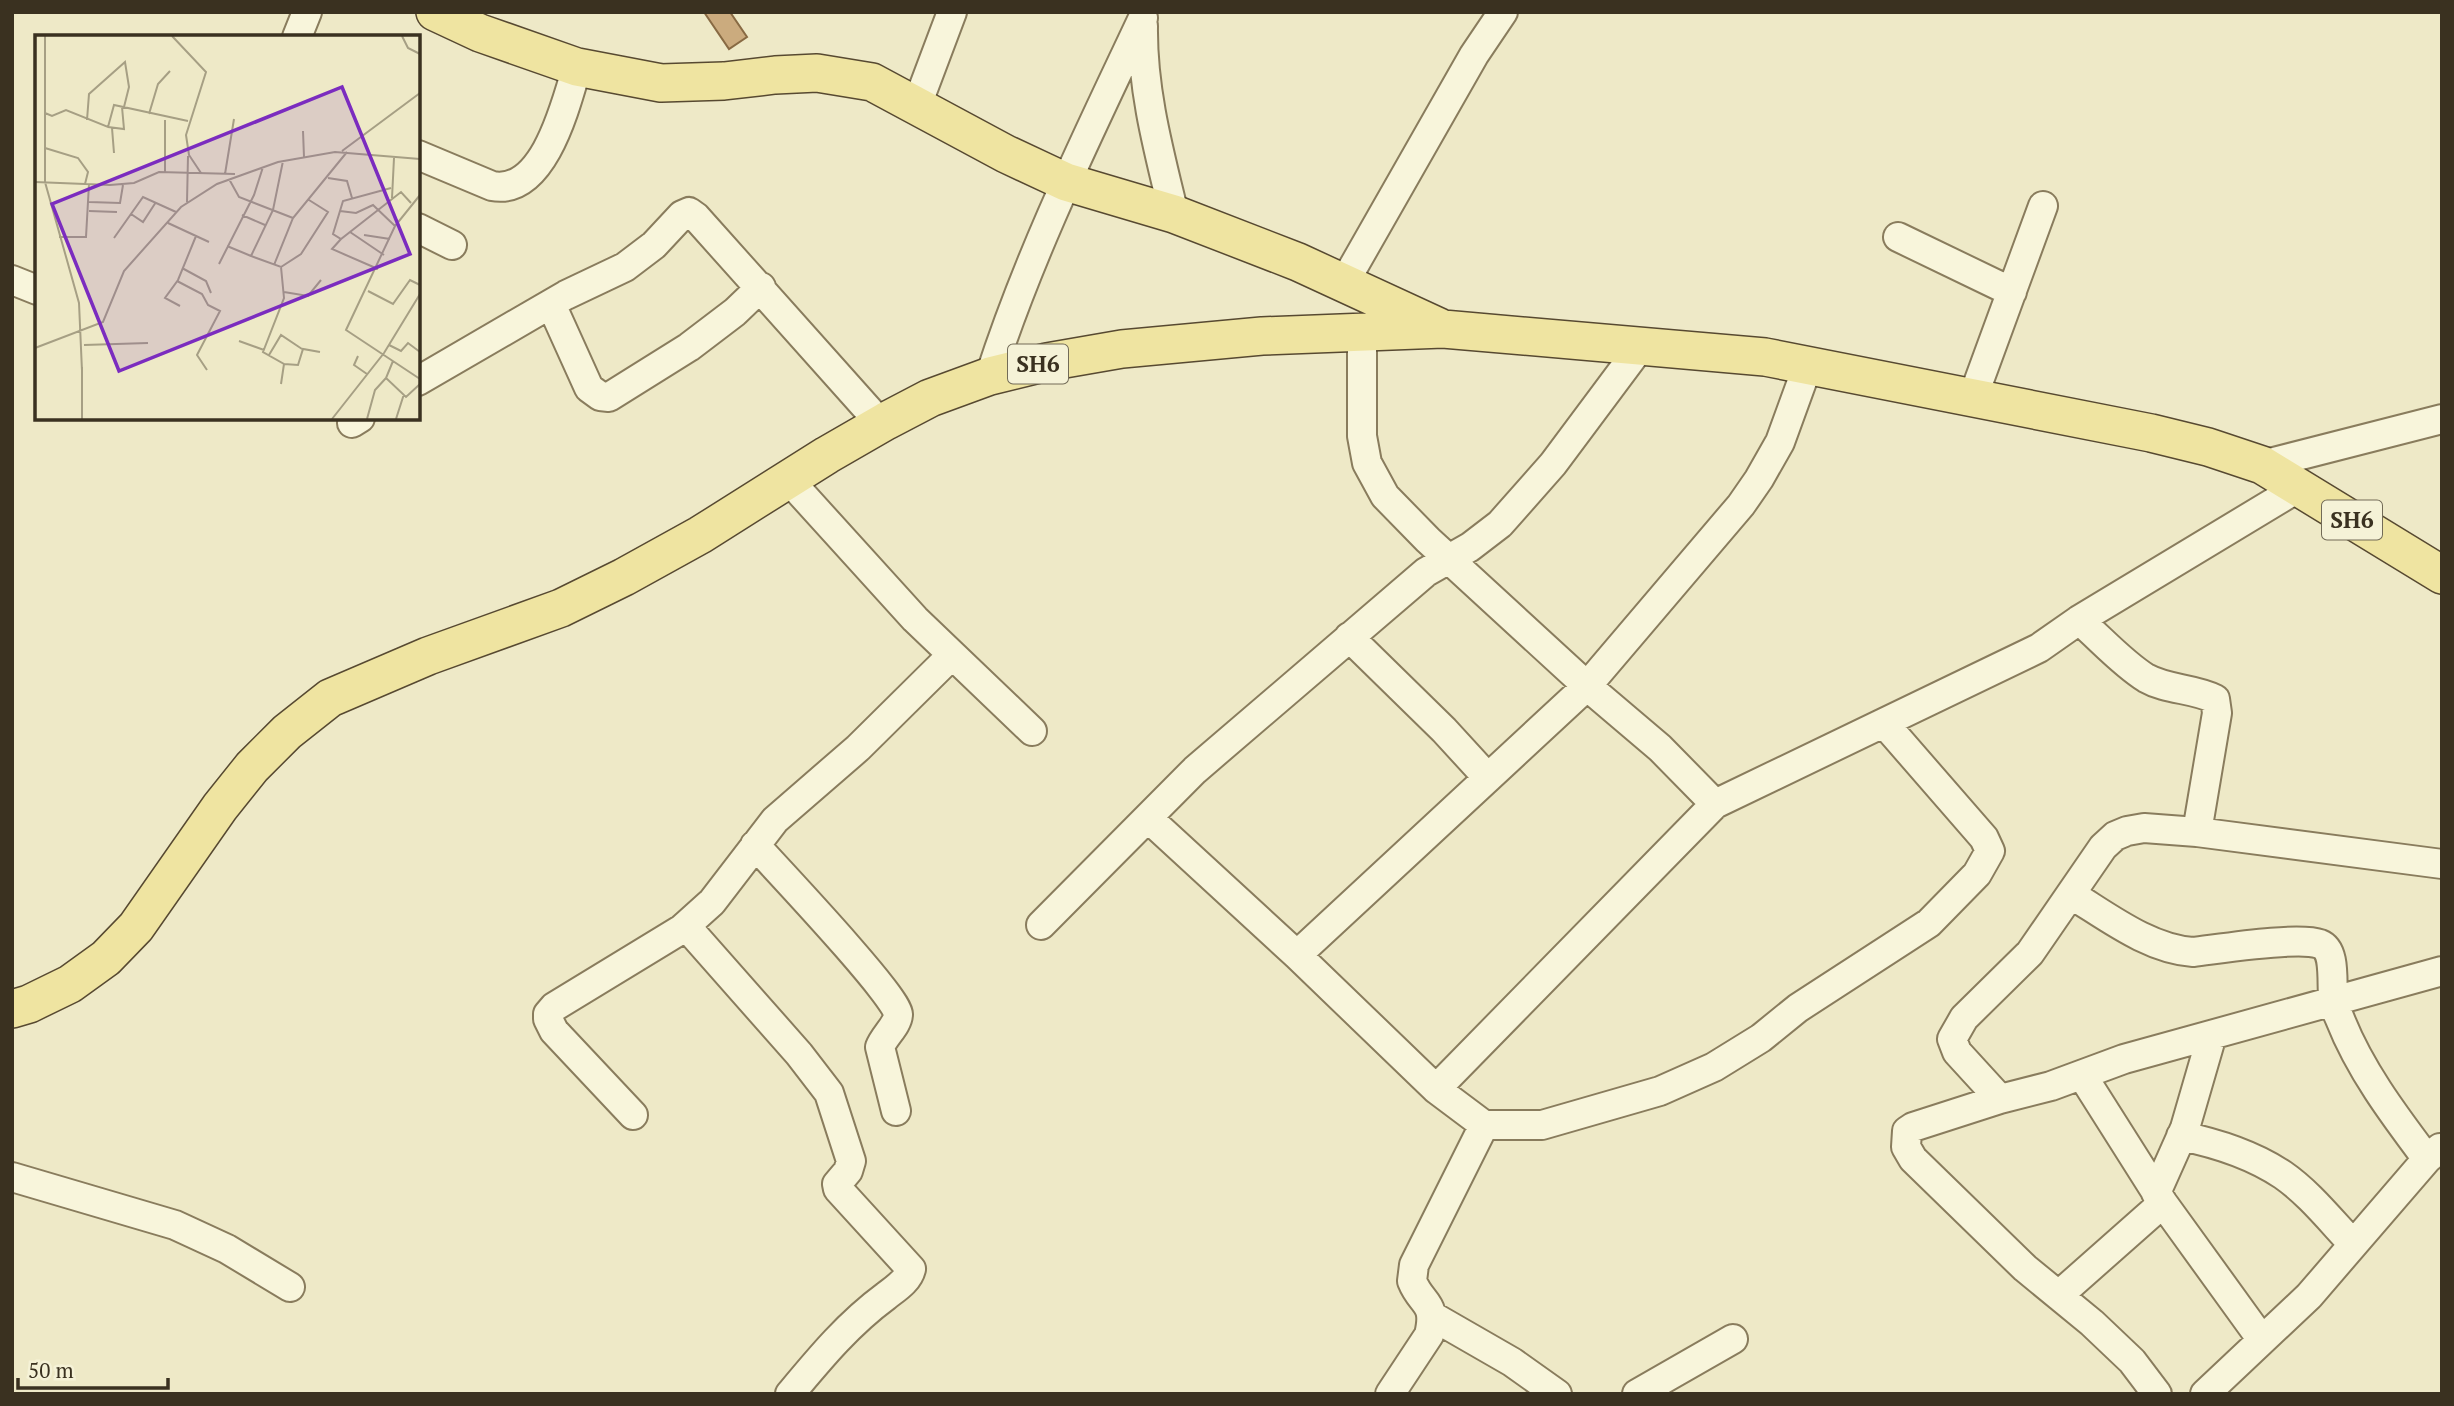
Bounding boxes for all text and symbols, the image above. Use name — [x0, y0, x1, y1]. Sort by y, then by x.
inset map — [35, 35, 420, 420]
road number: SH6 — [1008, 344, 1068, 384]
road number: SH6 — [2322, 500, 2382, 540]
scale bar — [18, 1346, 168, 1390]
text: 50 m — [28, 1356, 74, 1384]

